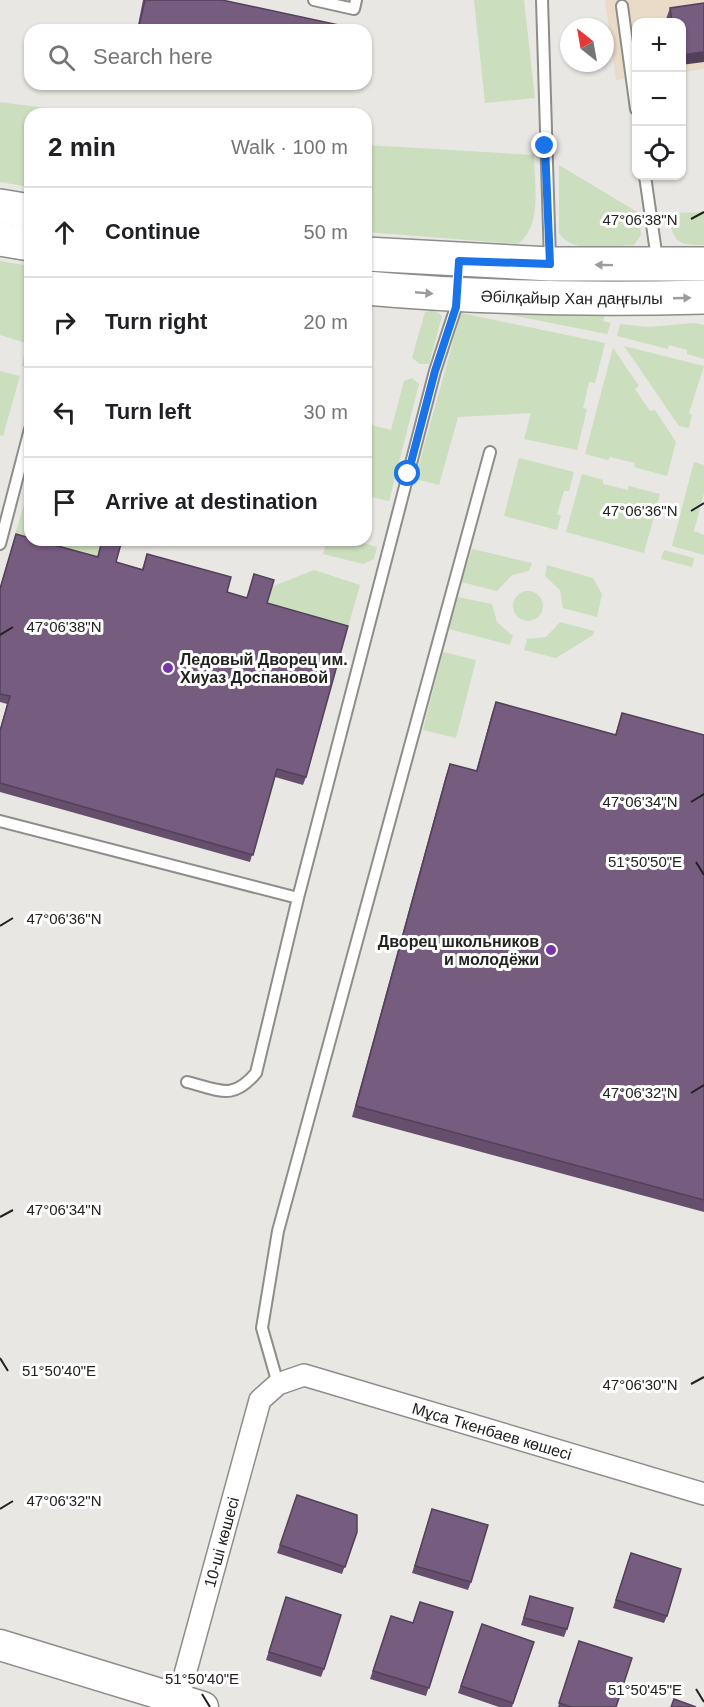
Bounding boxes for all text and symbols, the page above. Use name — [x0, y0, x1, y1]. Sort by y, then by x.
north arrow — [560, 18, 614, 72]
map controls — [632, 18, 686, 180]
button: + — [632, 18, 686, 72]
search box — [24, 24, 372, 90]
icon: search — [45, 41, 78, 74]
text: Search here — [93, 44, 213, 69]
button: − — [632, 72, 686, 126]
button: locate — [632, 126, 686, 180]
text: 2 min — [48, 132, 116, 162]
route end — [531, 132, 557, 158]
text: Walk · 100 m — [231, 136, 348, 158]
text: 47°06'38"N — [602, 211, 678, 228]
icon: ahead — [48, 216, 81, 249]
text: Continue — [105, 219, 200, 244]
text: 50 m — [304, 221, 348, 243]
one-way arrow — [594, 260, 613, 270]
one-way arrow — [415, 288, 434, 298]
street label: Әбілқайыр Хан даңғылы — [480, 288, 663, 307]
one-way arrow — [673, 293, 692, 302]
icon: right — [48, 306, 81, 339]
text: Turn right — [105, 309, 207, 334]
text: 20 m — [304, 311, 348, 333]
icon: left — [48, 396, 81, 429]
text: Turn left — [105, 399, 191, 424]
text: 30 m — [304, 401, 348, 423]
route start — [394, 460, 420, 486]
icon: arrive — [48, 486, 81, 519]
text: Arrive at destination — [105, 489, 318, 514]
text: 47°06'36"N — [602, 502, 678, 519]
text: 47°06'38"N — [26, 618, 102, 635]
place label: Ледовый Дворец им. Хиуаз Доспановой — [180, 651, 348, 686]
marker: Ледовый Дворец им. Хиуаз Доспановой — [161, 661, 175, 675]
text: 47°06'34"N — [602, 793, 678, 810]
text: 51°50'50"E — [608, 853, 682, 870]
text: 47°06'36"N — [26, 910, 102, 927]
place label: Дворец школьников и молодёжи — [378, 933, 539, 968]
marker: Дворец школьников и молодёжи — [544, 943, 558, 957]
text: 47°06'32"N — [602, 1084, 678, 1101]
text: 47°06'34"N — [26, 1201, 102, 1218]
text: 51°50'40"E — [22, 1362, 96, 1379]
text: 47°06'30"N — [602, 1376, 678, 1393]
street label: Мұса Ткенбаев көшесі — [410, 1400, 574, 1463]
text: 47°06'32"N — [26, 1492, 102, 1509]
street label: 10-ші көшесі — [201, 1495, 242, 1589]
text: 51°50'40"E — [165, 1670, 239, 1687]
text: 51°50'45"E — [608, 1681, 682, 1698]

